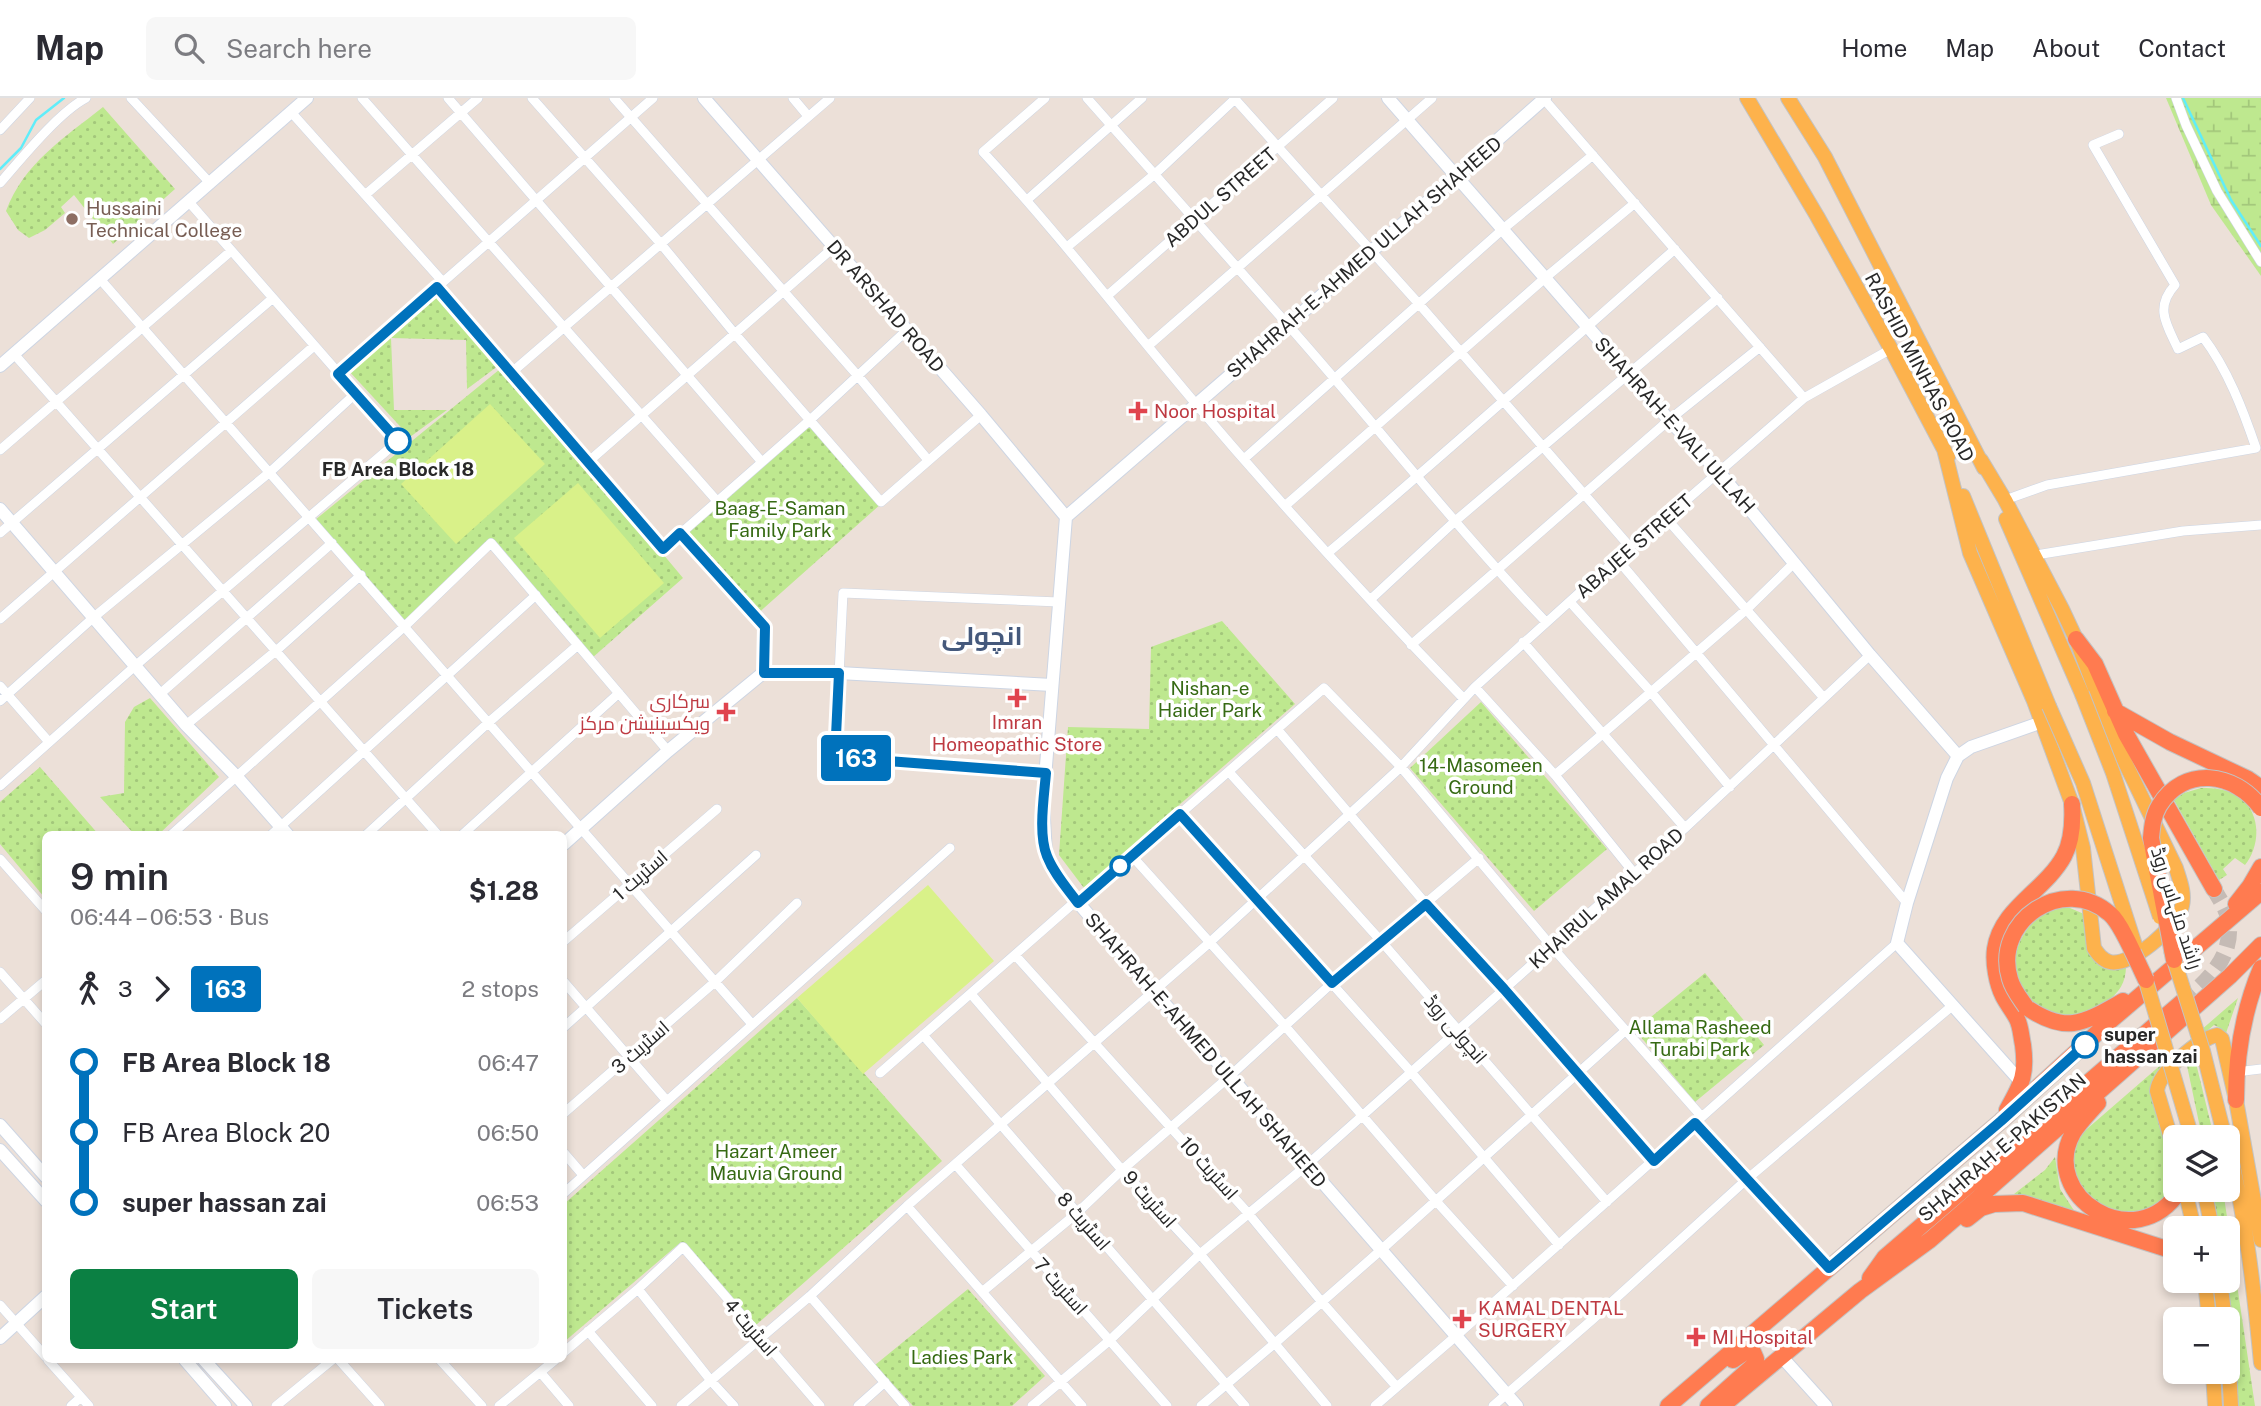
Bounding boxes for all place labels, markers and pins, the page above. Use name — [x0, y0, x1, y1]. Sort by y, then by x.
place label: Hussaini Technical College — [86, 197, 242, 241]
marker: Hussaini Technical College — [64, 211, 80, 227]
place label: Noor Hospital — [1154, 400, 1276, 422]
marker: Noor Hospital — [1128, 401, 1148, 421]
marker: FB Area Block 18 — [385, 428, 411, 454]
place label: FB Area Block 18 — [322, 458, 474, 480]
marker: Imran Homeopathic Store — [1007, 688, 1027, 708]
place label: سرکاری ویکسینیشن مرکز — [579, 690, 710, 735]
marker: سرکاری ویکسینیشن مرکز — [716, 702, 736, 722]
place label: Imran Homeopathic Store — [932, 711, 1102, 755]
unlabelled marker — [1110, 856, 1130, 876]
place label: super hassan zai — [2104, 1023, 2198, 1067]
marker: super hassan zai — [2072, 1032, 2098, 1058]
place label: KAMAL DENTAL SURGERY — [1478, 1297, 1624, 1341]
marker: KAMAL DENTAL SURGERY — [1452, 1309, 1472, 1329]
place label: MI Hospital — [1712, 1326, 1813, 1348]
marker: MI Hospital — [1686, 1327, 1706, 1347]

